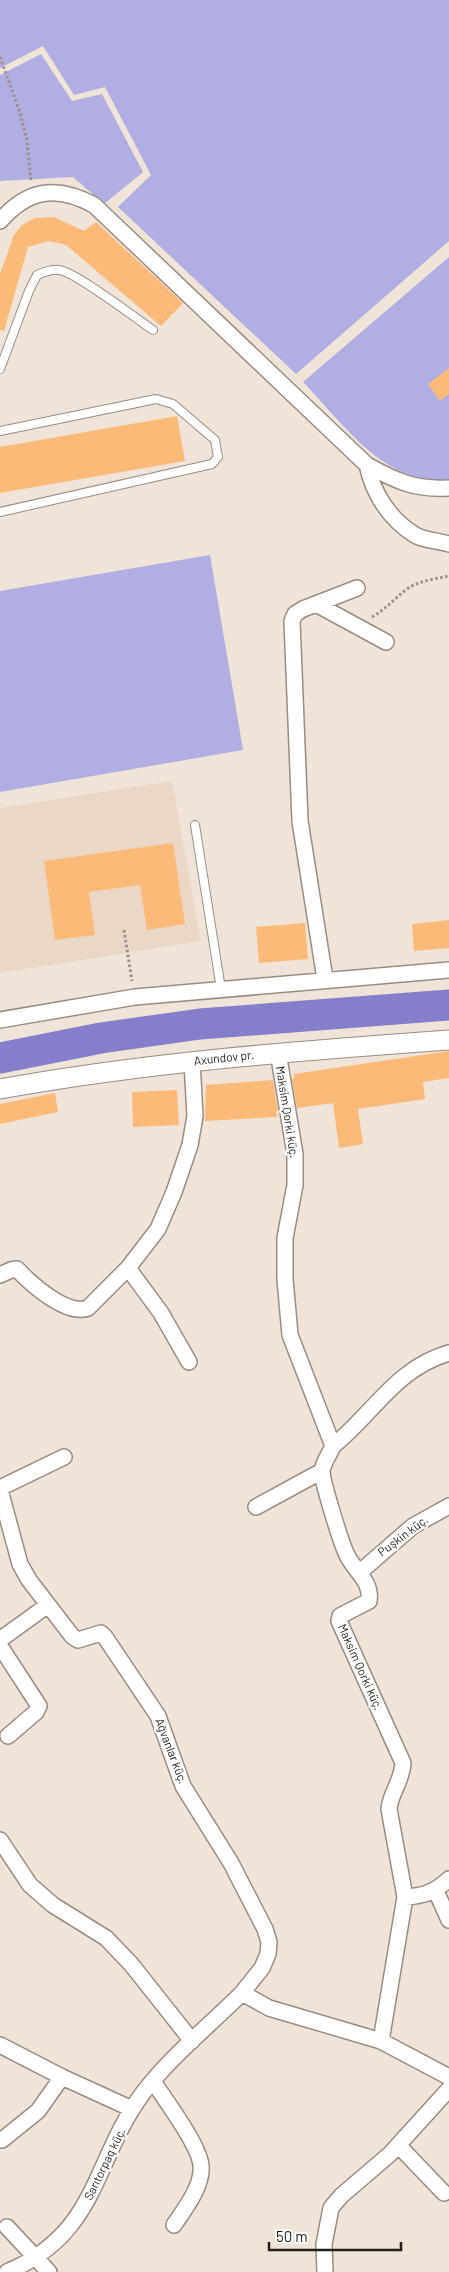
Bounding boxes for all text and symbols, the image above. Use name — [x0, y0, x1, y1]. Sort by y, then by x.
street label: Axundov pr. — [193, 1047, 255, 1067]
street label: Maksim Qorki küç. — [274, 1065, 302, 1159]
street label: Puşkin küç. — [375, 1512, 430, 1559]
street label: Maksim Qorki küç. — [336, 1621, 386, 1712]
street label: Ağvanlar küç. — [153, 1716, 191, 1785]
street label: Sarıtorpaq küç. — [81, 2125, 128, 2202]
scale bar — [269, 2220, 402, 2252]
text: 50 m — [276, 2227, 308, 2245]

